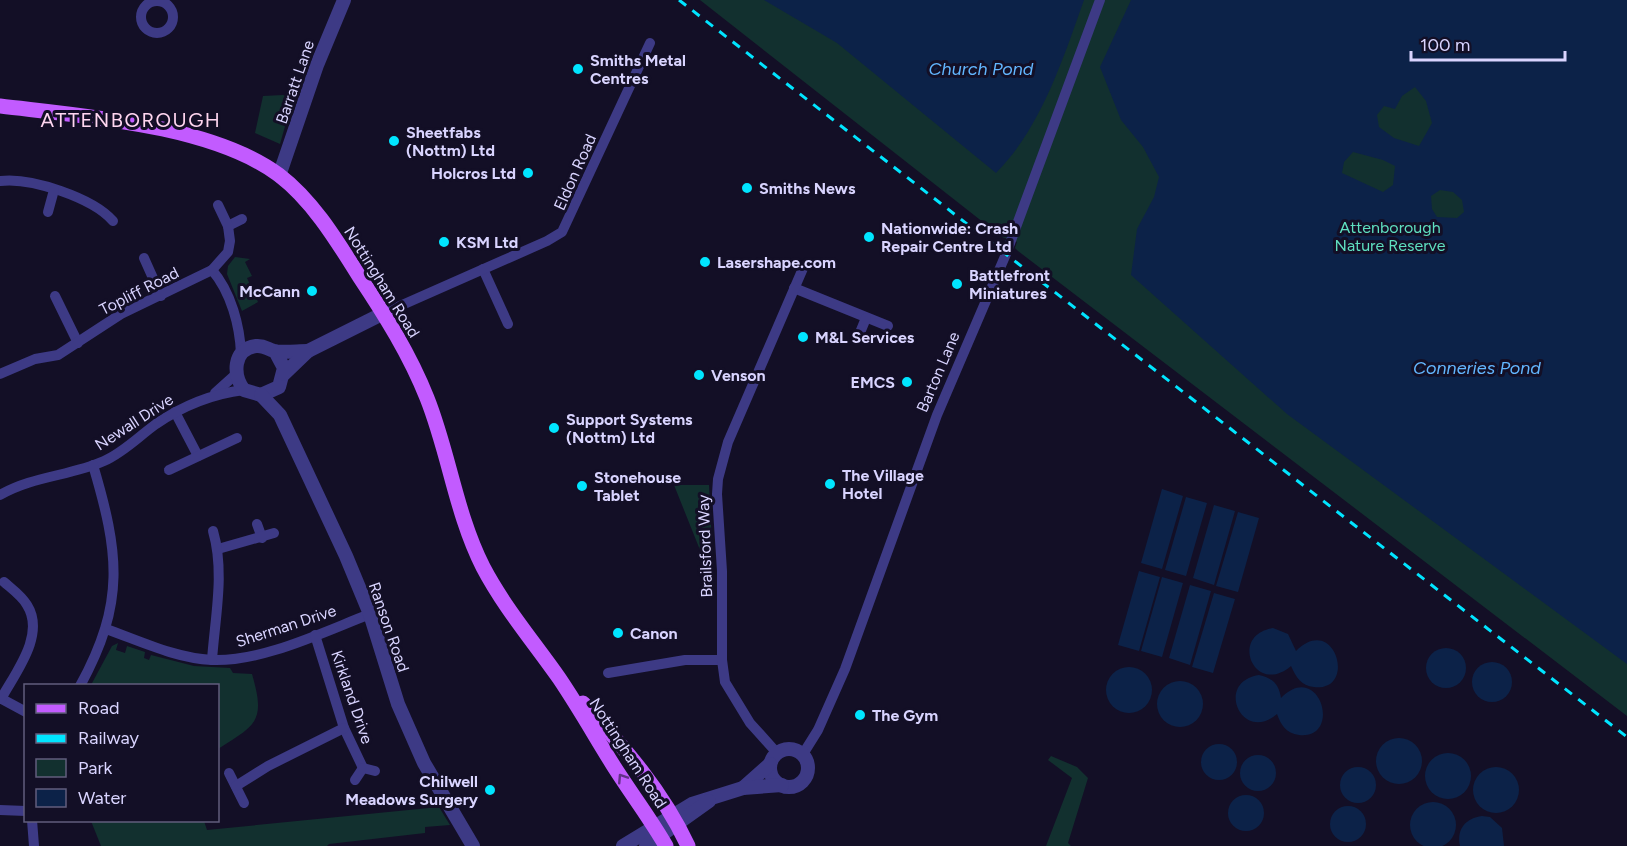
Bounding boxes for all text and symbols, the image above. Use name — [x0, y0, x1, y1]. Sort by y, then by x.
scale bar — [1411, 24, 1566, 62]
text: 100 m — [1420, 34, 1470, 56]
street label: Barratt Lane — [272, 37, 318, 126]
place label: Smiths Metal Centres — [590, 51, 686, 88]
water label: Church Pond — [929, 58, 1034, 80]
marker: Smiths Metal Centres — [571, 62, 585, 76]
district label: ATTENBOROUGH — [41, 108, 221, 132]
place label: Sheetfabs (Nottm) Ltd — [406, 123, 495, 160]
street label: Eldon Road — [550, 131, 600, 213]
marker: Sheetfabs (Nottm) Ltd — [387, 134, 401, 148]
place label: Holcros Ltd — [431, 164, 516, 183]
marker: Holcros Ltd — [521, 166, 535, 180]
place label: Smiths News — [759, 179, 856, 198]
marker: Smiths News — [740, 181, 754, 195]
park label: Attenborough Nature Reserve — [1335, 218, 1446, 255]
place label: Nationwide: Crash Repair Centre Ltd — [881, 219, 1018, 256]
street label: Nottingham Road — [340, 223, 424, 341]
marker: Nationwide: Crash Repair Centre Ltd — [862, 230, 876, 244]
place label: KSM Ltd — [456, 233, 518, 252]
marker: KSM Ltd — [437, 235, 451, 249]
place label: Lasershape.com — [717, 253, 836, 272]
marker: Lasershape.com — [698, 255, 712, 269]
street label: Topliff Road — [96, 263, 182, 319]
place label: Battlefront Miniatures — [969, 266, 1050, 303]
marker: Battlefront Miniatures — [950, 277, 964, 291]
place label: McCann — [239, 282, 300, 301]
marker: McCann — [305, 284, 319, 298]
place label: M&L Services — [815, 328, 915, 347]
street label: Barton Lane — [913, 329, 964, 415]
marker: M&L Services — [796, 330, 810, 344]
water label: Conneries Pond — [1413, 357, 1541, 379]
place label: Venson — [711, 366, 766, 385]
marker: Venson — [692, 368, 706, 382]
place label: EMCS — [851, 373, 895, 392]
marker: EMCS — [900, 375, 914, 389]
street label: Newall Drive — [91, 390, 177, 454]
place label: Support Systems (Nottm) Ltd — [566, 410, 693, 447]
marker: Support Systems (Nottm) Ltd — [547, 421, 561, 435]
place label: The Village Hotel — [842, 466, 924, 503]
place label: Stonehouse Tablet — [594, 468, 681, 505]
marker: The Village Hotel — [823, 477, 837, 491]
marker: Stonehouse Tablet — [575, 479, 589, 493]
street label: Brailsford Way — [694, 494, 716, 598]
street label: Ranson Road — [365, 580, 413, 674]
street label: Sherman Drive — [233, 601, 339, 651]
place label: Canon — [630, 624, 678, 643]
marker: Canon — [611, 626, 625, 640]
street label: Kirkland Drive — [327, 648, 377, 746]
legend — [24, 684, 219, 822]
street label: Nottingham Road — [585, 694, 671, 812]
text: Road — [78, 697, 119, 719]
place label: The Gym — [872, 706, 938, 725]
marker: The Gym — [853, 708, 867, 722]
text: Railway — [78, 727, 140, 749]
text: Park — [78, 757, 113, 779]
place label: Chilwell Meadows Surgery — [345, 772, 479, 809]
one-way arrow — [618, 773, 629, 784]
marker: Chilwell Meadows Surgery — [483, 783, 497, 797]
text: Water — [78, 787, 126, 809]

